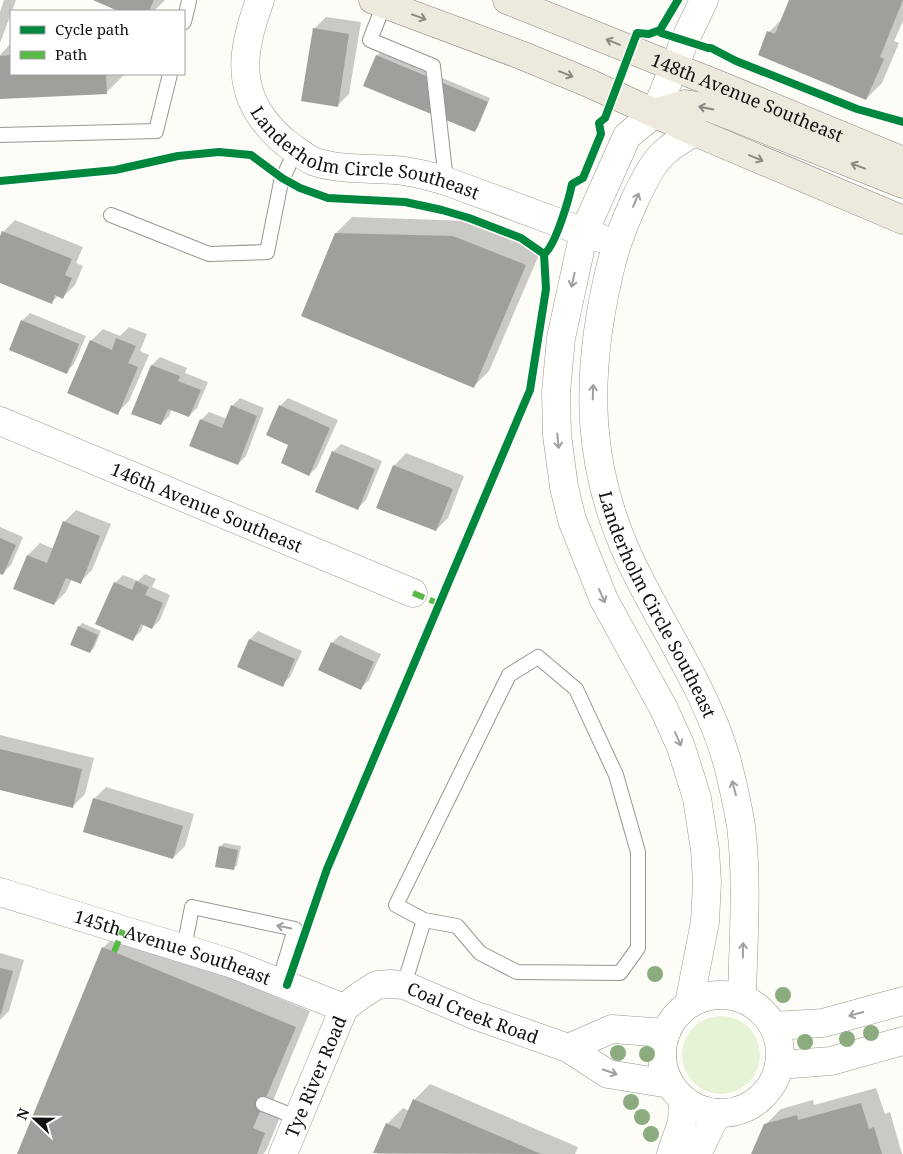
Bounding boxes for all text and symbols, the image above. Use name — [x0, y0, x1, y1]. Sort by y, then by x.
legend — [10, 10, 185, 75]
one-way arrow — [411, 13, 426, 22]
text: Cycle path — [55, 19, 130, 39]
one-way arrow — [606, 37, 621, 46]
text: Path — [55, 44, 88, 64]
street label: 148th Avenue Southeast — [648, 47, 847, 147]
one-way arrow — [558, 69, 573, 79]
street label: Landerholm Circle Southeast — [246, 101, 483, 204]
one-way arrow — [699, 103, 715, 112]
one-way arrow — [748, 154, 763, 163]
one-way arrow — [850, 161, 866, 170]
one-way arrow — [631, 193, 641, 208]
one-way arrow — [568, 271, 577, 287]
one-way arrow — [588, 384, 598, 400]
one-way arrow — [553, 432, 563, 448]
street label: 146th Avenue Southeast — [107, 457, 306, 558]
street label: Landerholm Circle Southeast — [594, 488, 722, 721]
one-way arrow — [598, 588, 608, 603]
one-way arrow — [674, 731, 683, 746]
one-way arrow — [728, 781, 738, 797]
street label: 145th Avenue Southeast — [71, 904, 274, 990]
one-way arrow — [276, 922, 292, 931]
one-way arrow — [738, 942, 747, 958]
street label: Coal Creek Road — [404, 976, 542, 1049]
one-way arrow — [848, 1010, 864, 1019]
street label: Tye River Road — [279, 1012, 351, 1141]
one-way arrow — [602, 1068, 618, 1078]
north arrow — [10, 1094, 60, 1144]
text: N — [12, 1105, 33, 1123]

